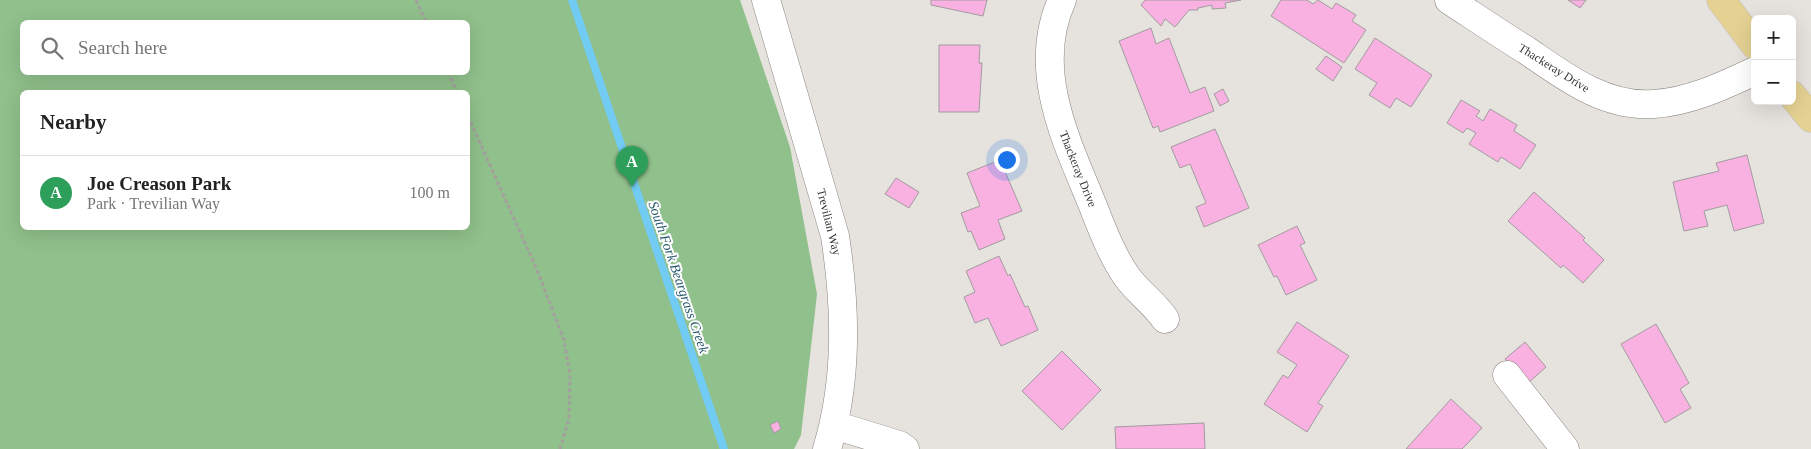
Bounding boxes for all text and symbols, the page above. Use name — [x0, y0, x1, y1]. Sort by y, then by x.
map controls — [1751, 15, 1796, 105]
button: + — [1751, 15, 1796, 60]
search box — [20, 20, 470, 75]
icon: search — [38, 34, 66, 62]
text: Search here — [78, 37, 167, 58]
street label: Thackeray Drive — [1516, 41, 1592, 95]
button: − — [1751, 60, 1796, 105]
text: Nearby — [40, 110, 107, 134]
street label: Thackeray Drive — [1056, 129, 1100, 209]
pin: A — [616, 146, 648, 187]
your location — [994, 147, 1020, 173]
text: Joe Creason Park — [87, 173, 231, 194]
text: A — [50, 184, 62, 201]
text: 100 m — [410, 184, 450, 201]
street label: Trevilian Way — [814, 187, 844, 257]
text: Park · Trevilian Way — [87, 195, 220, 212]
water label: South Fork Beargrass Creek — [645, 199, 712, 356]

